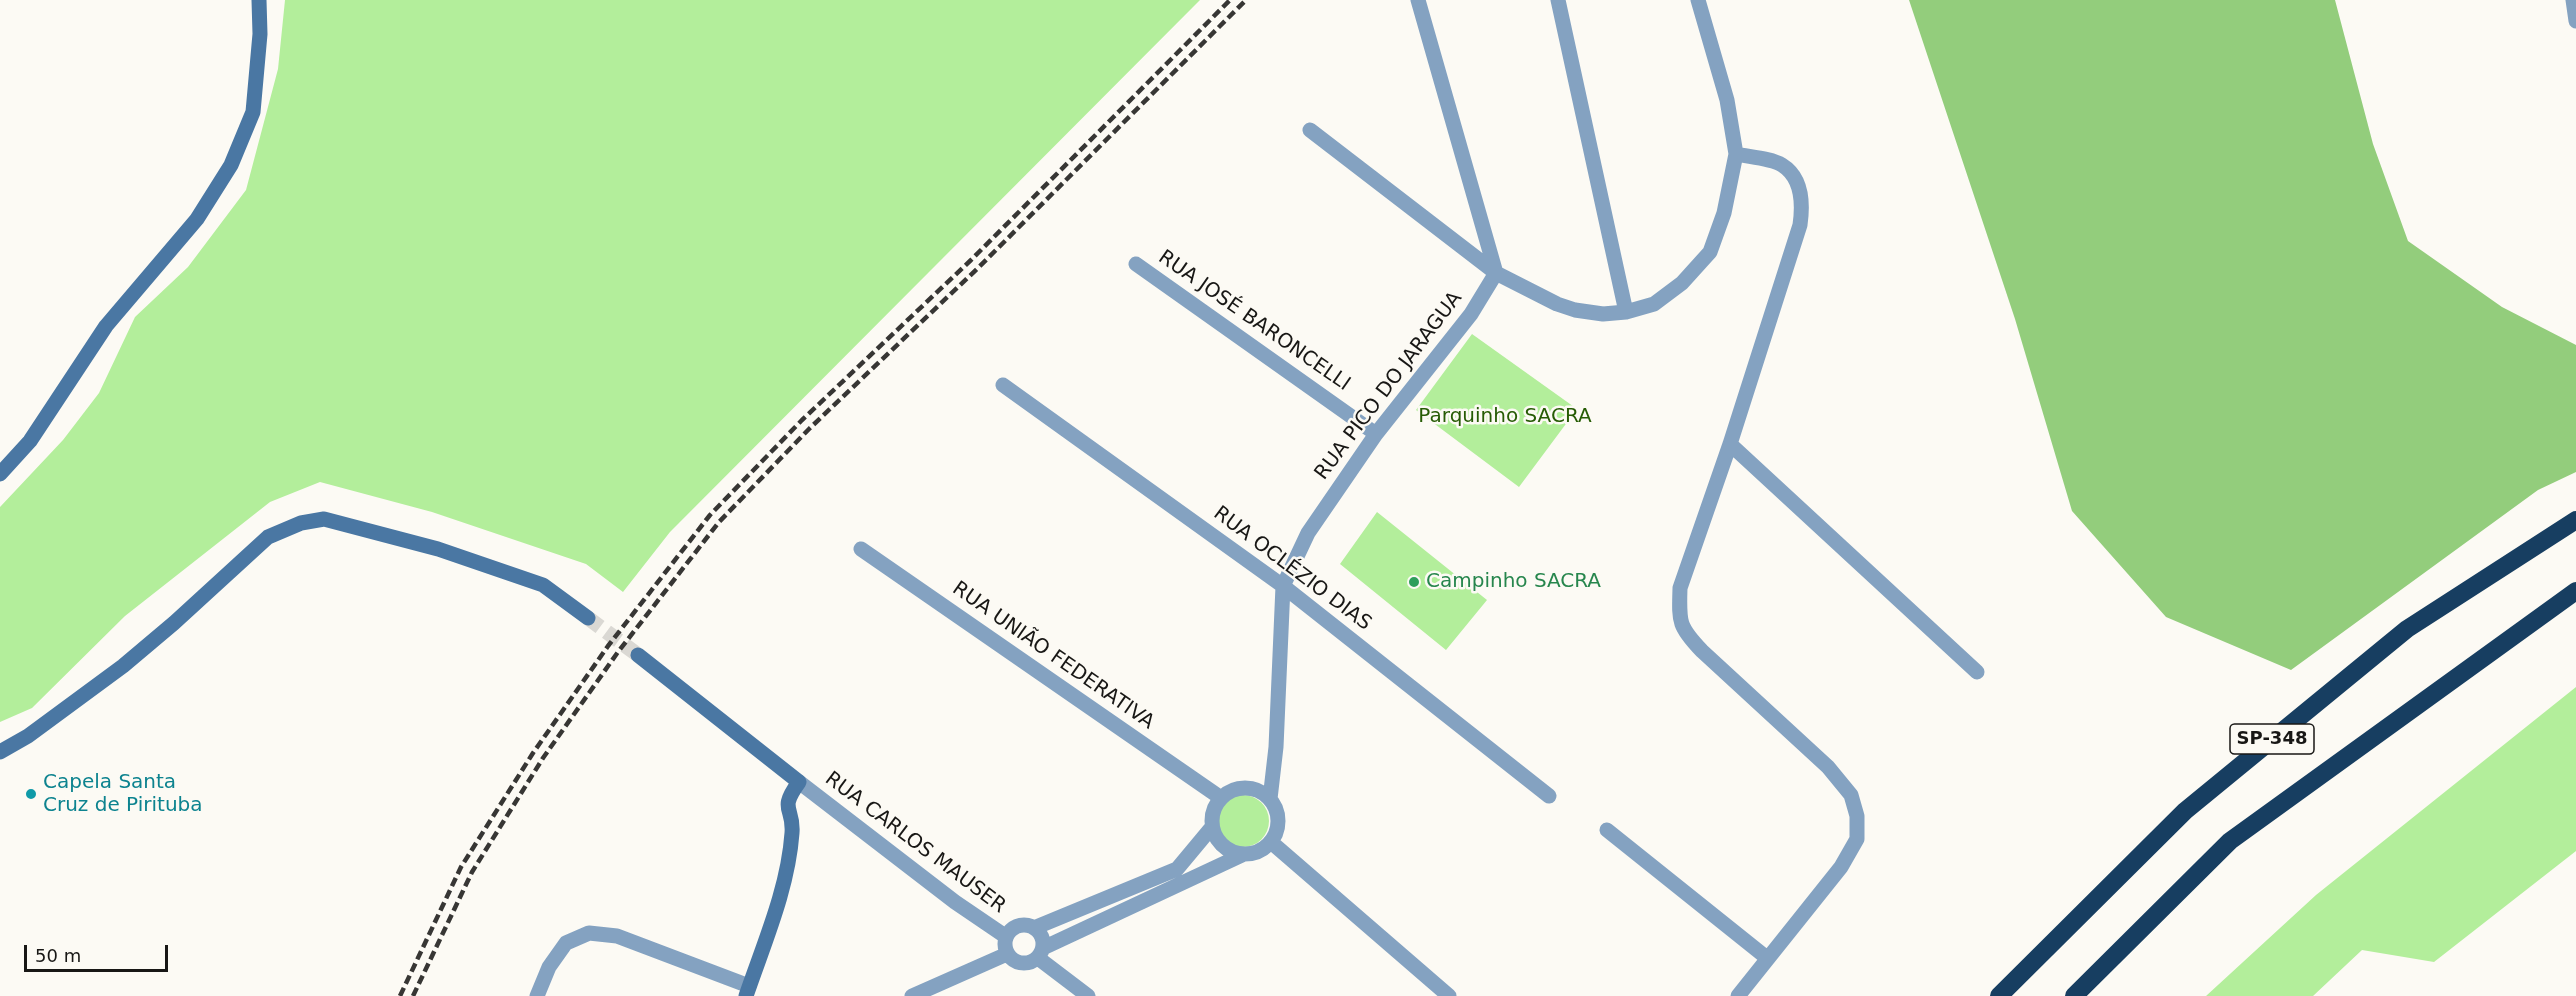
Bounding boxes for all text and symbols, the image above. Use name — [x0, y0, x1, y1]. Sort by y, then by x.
street label: RUA JOSÉ BARONCELLI — [1153, 246, 1355, 396]
street label: RUA PICO DO JARAGUA — [1310, 287, 1468, 485]
park label: Parquinho SACRA — [1418, 405, 1592, 429]
street label: RUA OCLÉZIO DIAS — [1208, 502, 1376, 636]
place label: Campinho SACRA — [1426, 570, 1601, 594]
marker: Campinho SACRA — [1407, 575, 1421, 589]
street label: RUA UNIÃO FEDERATIVA — [947, 577, 1159, 735]
road number: SP-348 — [2230, 724, 2314, 754]
street label: RUA CARLOS MAUSER — [820, 767, 1010, 919]
place label: Capela Santa Cruz de Pirituba — [43, 771, 203, 818]
marker: Capela Santa Cruz de Pirituba — [24, 787, 38, 801]
scale bar — [27, 933, 171, 971]
text: 50 m — [35, 945, 81, 966]

